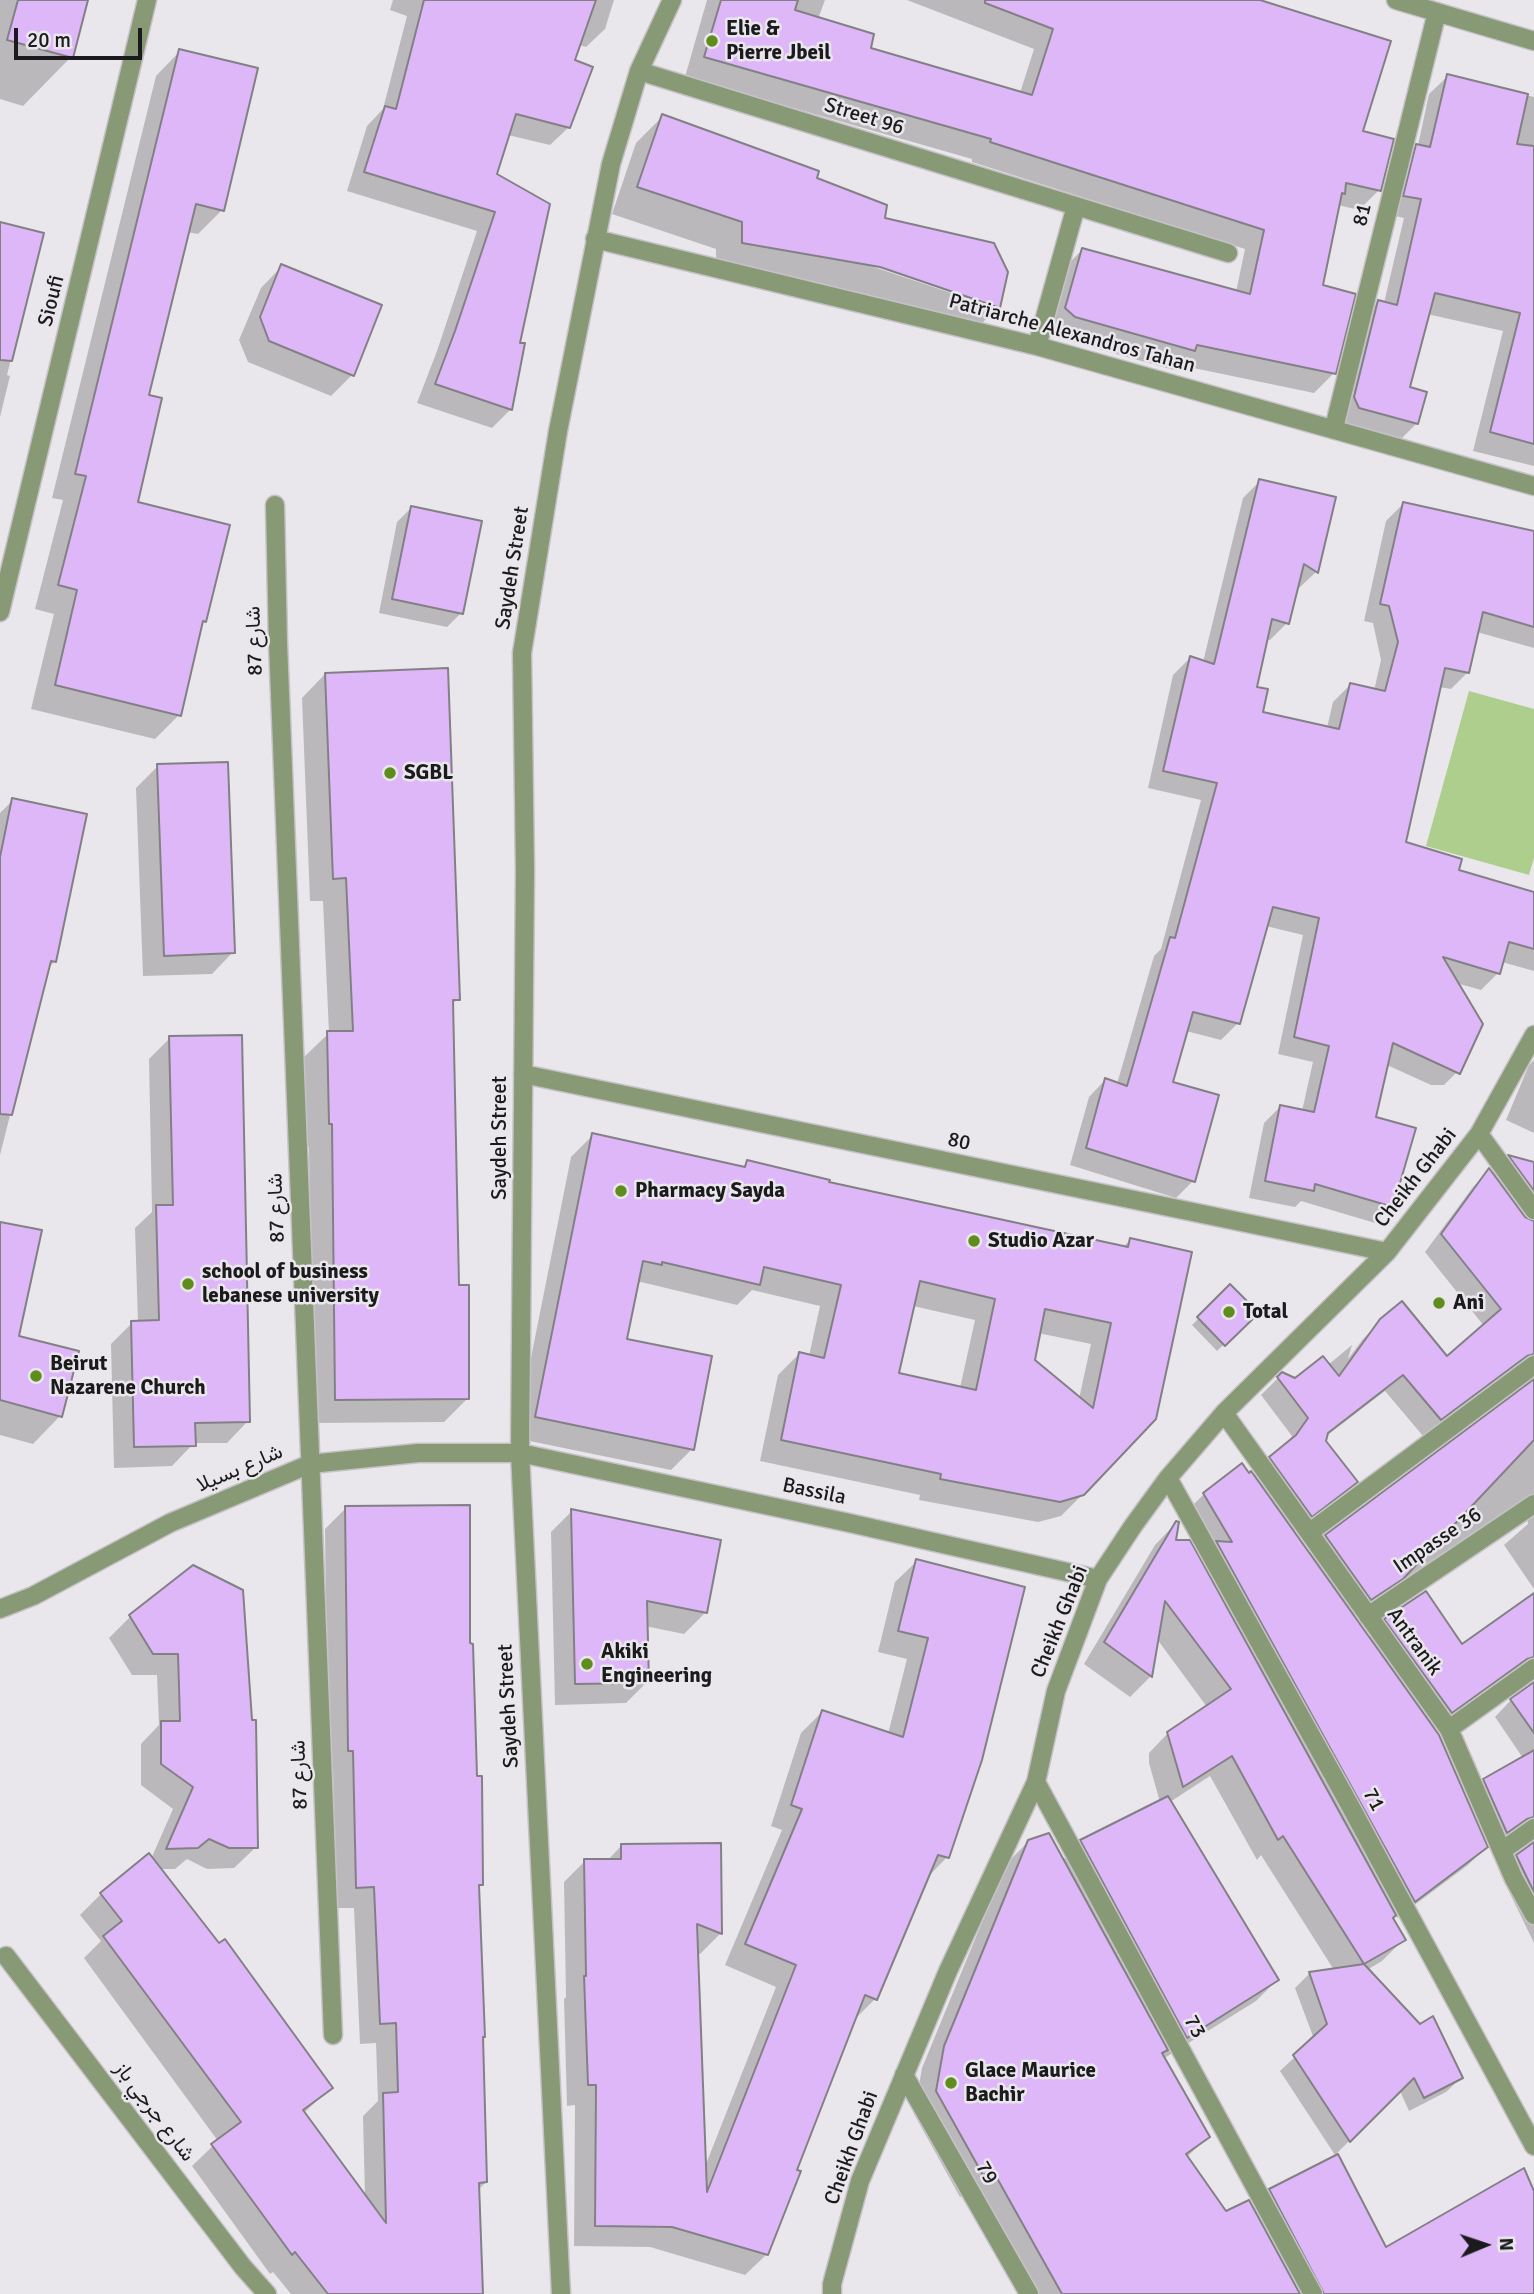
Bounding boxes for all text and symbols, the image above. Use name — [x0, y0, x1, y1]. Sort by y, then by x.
scale bar — [18, 14, 145, 58]
place label: Elie & Pierre Jbeil — [726, 16, 831, 66]
text: 20 m — [27, 27, 71, 53]
marker: Elie & Pierre Jbeil — [704, 33, 720, 49]
street label: Street 96 — [821, 93, 907, 141]
street label: 81 — [1348, 201, 1378, 229]
street label: Sioufi — [33, 273, 71, 329]
street label: Patriarche Alexandros Tahan — [946, 289, 1198, 379]
street label: Saydeh Street — [491, 505, 535, 631]
street label: شارع 87 — [241, 606, 269, 676]
place label: SGBL — [404, 760, 453, 786]
marker: SGBL — [382, 765, 398, 781]
street label: Saydeh Street — [487, 1076, 513, 1200]
street label: Cheikh Ghabi — [1369, 1123, 1463, 1233]
street label: 80 — [945, 1127, 973, 1157]
street label: شارع 87 — [263, 1173, 291, 1243]
place label: Pharmacy Sayda — [635, 1178, 785, 1204]
marker: Pharmacy Sayda — [613, 1183, 629, 1199]
place label: Studio Azar — [988, 1228, 1094, 1254]
marker: Studio Azar — [966, 1233, 982, 1249]
place label: school of business lebanese university — [202, 1259, 379, 1309]
marker: school of business lebanese university — [180, 1276, 196, 1292]
place label: Ani — [1453, 1290, 1484, 1316]
marker: Ani — [1431, 1295, 1447, 1311]
place label: Total — [1243, 1299, 1288, 1325]
marker: Total — [1221, 1304, 1237, 1320]
place label: Beirut Nazarene Church — [50, 1351, 206, 1401]
marker: Beirut Nazarene Church — [28, 1368, 44, 1384]
street label: شارع بسيلا — [193, 1440, 287, 1498]
street label: Bassila — [780, 1473, 848, 1511]
street label: Impasse 36 — [1389, 1502, 1487, 1580]
street label: Cheikh Ghabi — [1026, 1562, 1094, 1682]
street label: Antranik — [1381, 1603, 1447, 1681]
place label: Akiki Engineering — [601, 1639, 712, 1689]
street label: Saydeh Street — [493, 1643, 525, 1769]
marker: Akiki Engineering — [579, 1656, 595, 1672]
street label: شارع 87 — [286, 1740, 314, 1810]
street label: 71 — [1357, 1784, 1389, 1816]
street label: 73 — [1178, 2011, 1210, 2043]
street label: شارع جرجي باز — [108, 2057, 200, 2167]
place label: Glace Maurice Bachir — [965, 2058, 1096, 2108]
marker: Glace Maurice Bachir — [943, 2075, 959, 2091]
street label: Cheikh Ghabi — [820, 2088, 884, 2208]
street label: 79 — [969, 2157, 1003, 2189]
north arrow — [1450, 2210, 1520, 2280]
text: N — [1494, 2237, 1518, 2251]

